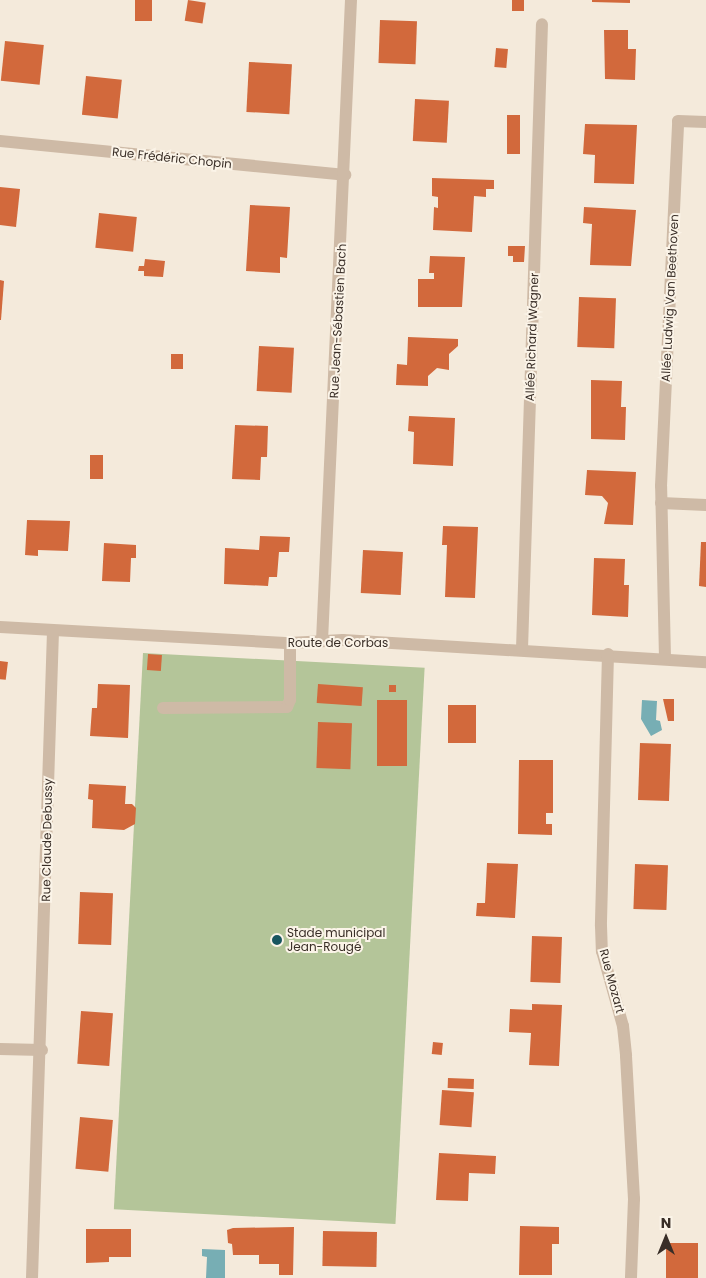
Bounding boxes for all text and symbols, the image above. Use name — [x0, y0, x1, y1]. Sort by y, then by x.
street label: Rue Frédéric Chopin — [111, 145, 233, 171]
street label: Allée Ludwig Van Beethoven — [658, 214, 682, 382]
street label: Rue Jean-Sébastien Bach — [327, 243, 349, 399]
street label: Allée Richard Wagner — [523, 272, 541, 402]
street label: Route de Corbas — [288, 636, 388, 650]
street label: Rue Claude Debussy — [39, 778, 55, 902]
place label: Stade municipal Jean-Rougé — [287, 926, 385, 954]
marker: Stade municipal Jean-Rougé — [271, 934, 283, 946]
street label: Rue Mozart — [596, 947, 628, 1015]
north arrow — [641, 1213, 691, 1263]
text: N — [661, 1213, 671, 1233]

